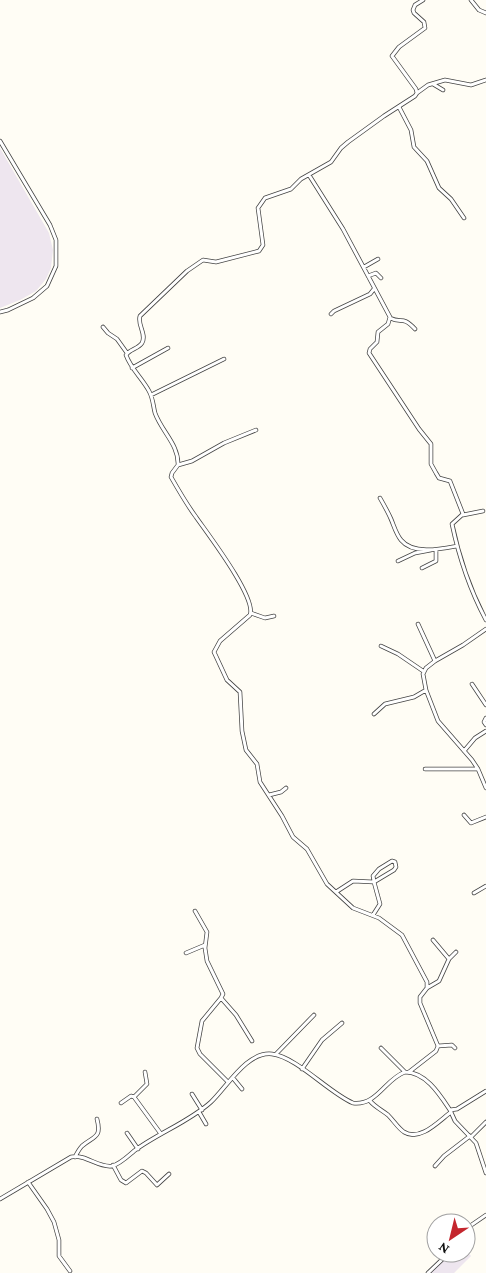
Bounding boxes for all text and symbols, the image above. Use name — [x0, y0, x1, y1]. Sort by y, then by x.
north arrow — [426, 1213, 476, 1263]
text: N — [435, 1239, 452, 1258]

